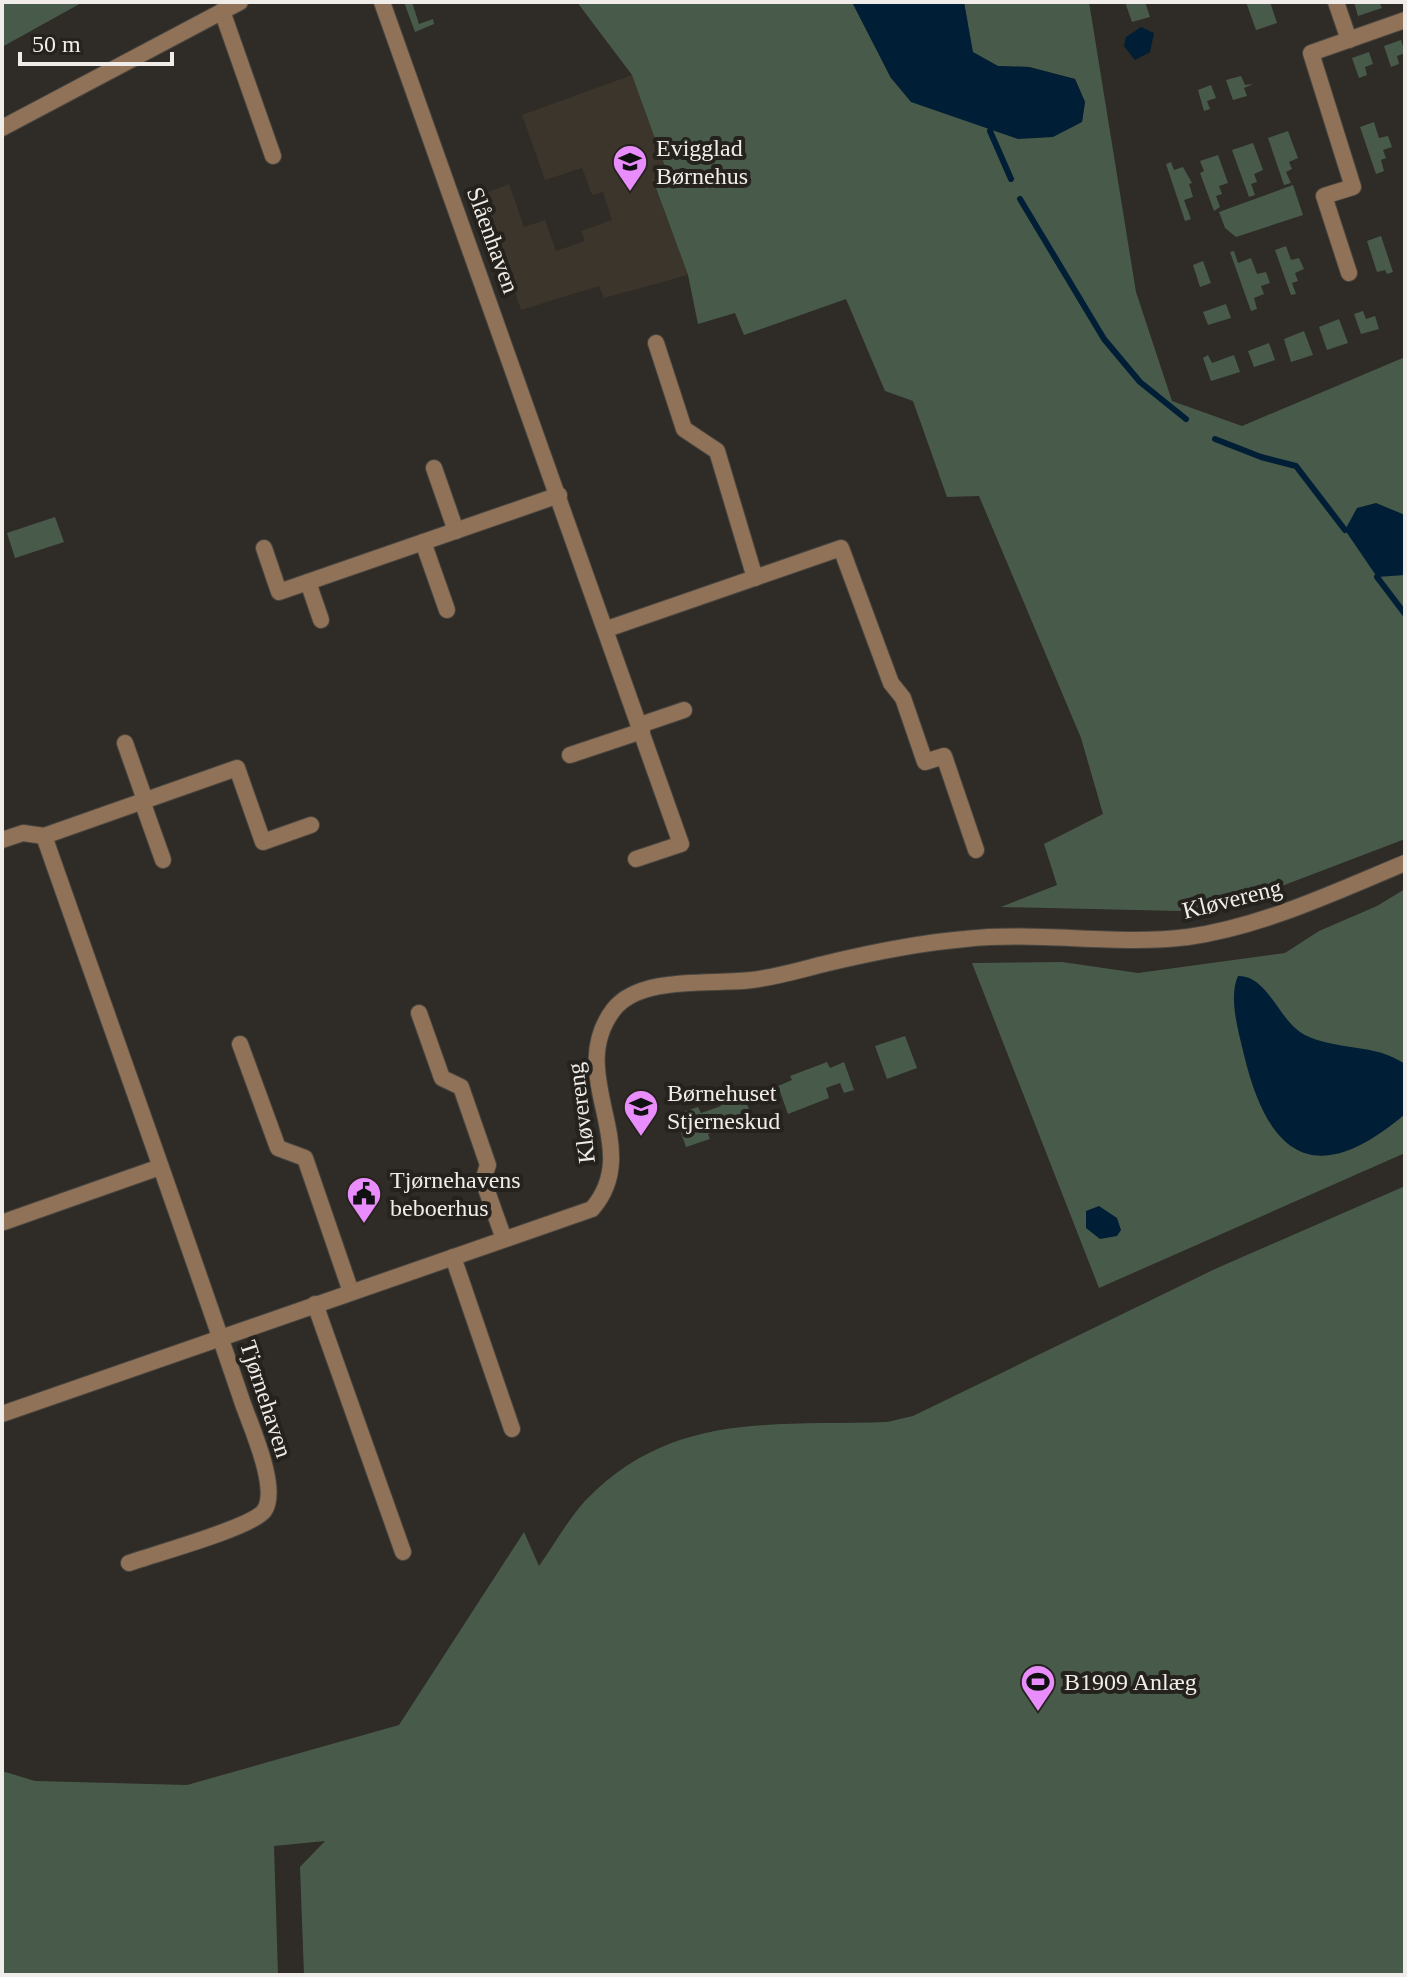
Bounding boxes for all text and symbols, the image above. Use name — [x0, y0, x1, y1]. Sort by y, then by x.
scale bar — [20, 16, 172, 66]
text: 50 m — [32, 31, 81, 57]
place label: Evigglad Børnehus — [656, 135, 748, 189]
school or university icon: Evigglad Børnehus — [611, 143, 649, 193]
street label: Slåenhaven — [462, 184, 524, 296]
street label: Kløvereng — [1180, 874, 1284, 924]
street label: Kløvereng — [562, 1061, 600, 1165]
place label: Børnehuset Stjerneskud — [667, 1080, 780, 1134]
school or university icon: Børnehuset Stjerneskud — [622, 1088, 660, 1138]
place label: Tjørnehavens beboerhus — [390, 1167, 521, 1221]
public building icon: Tjørnehavens beboerhus — [345, 1175, 383, 1225]
street label: Tjørnehaven — [235, 1337, 297, 1461]
sports icon: B1909 Anlæg — [1019, 1663, 1057, 1713]
place label: B1909 Anlæg — [1064, 1669, 1197, 1695]

